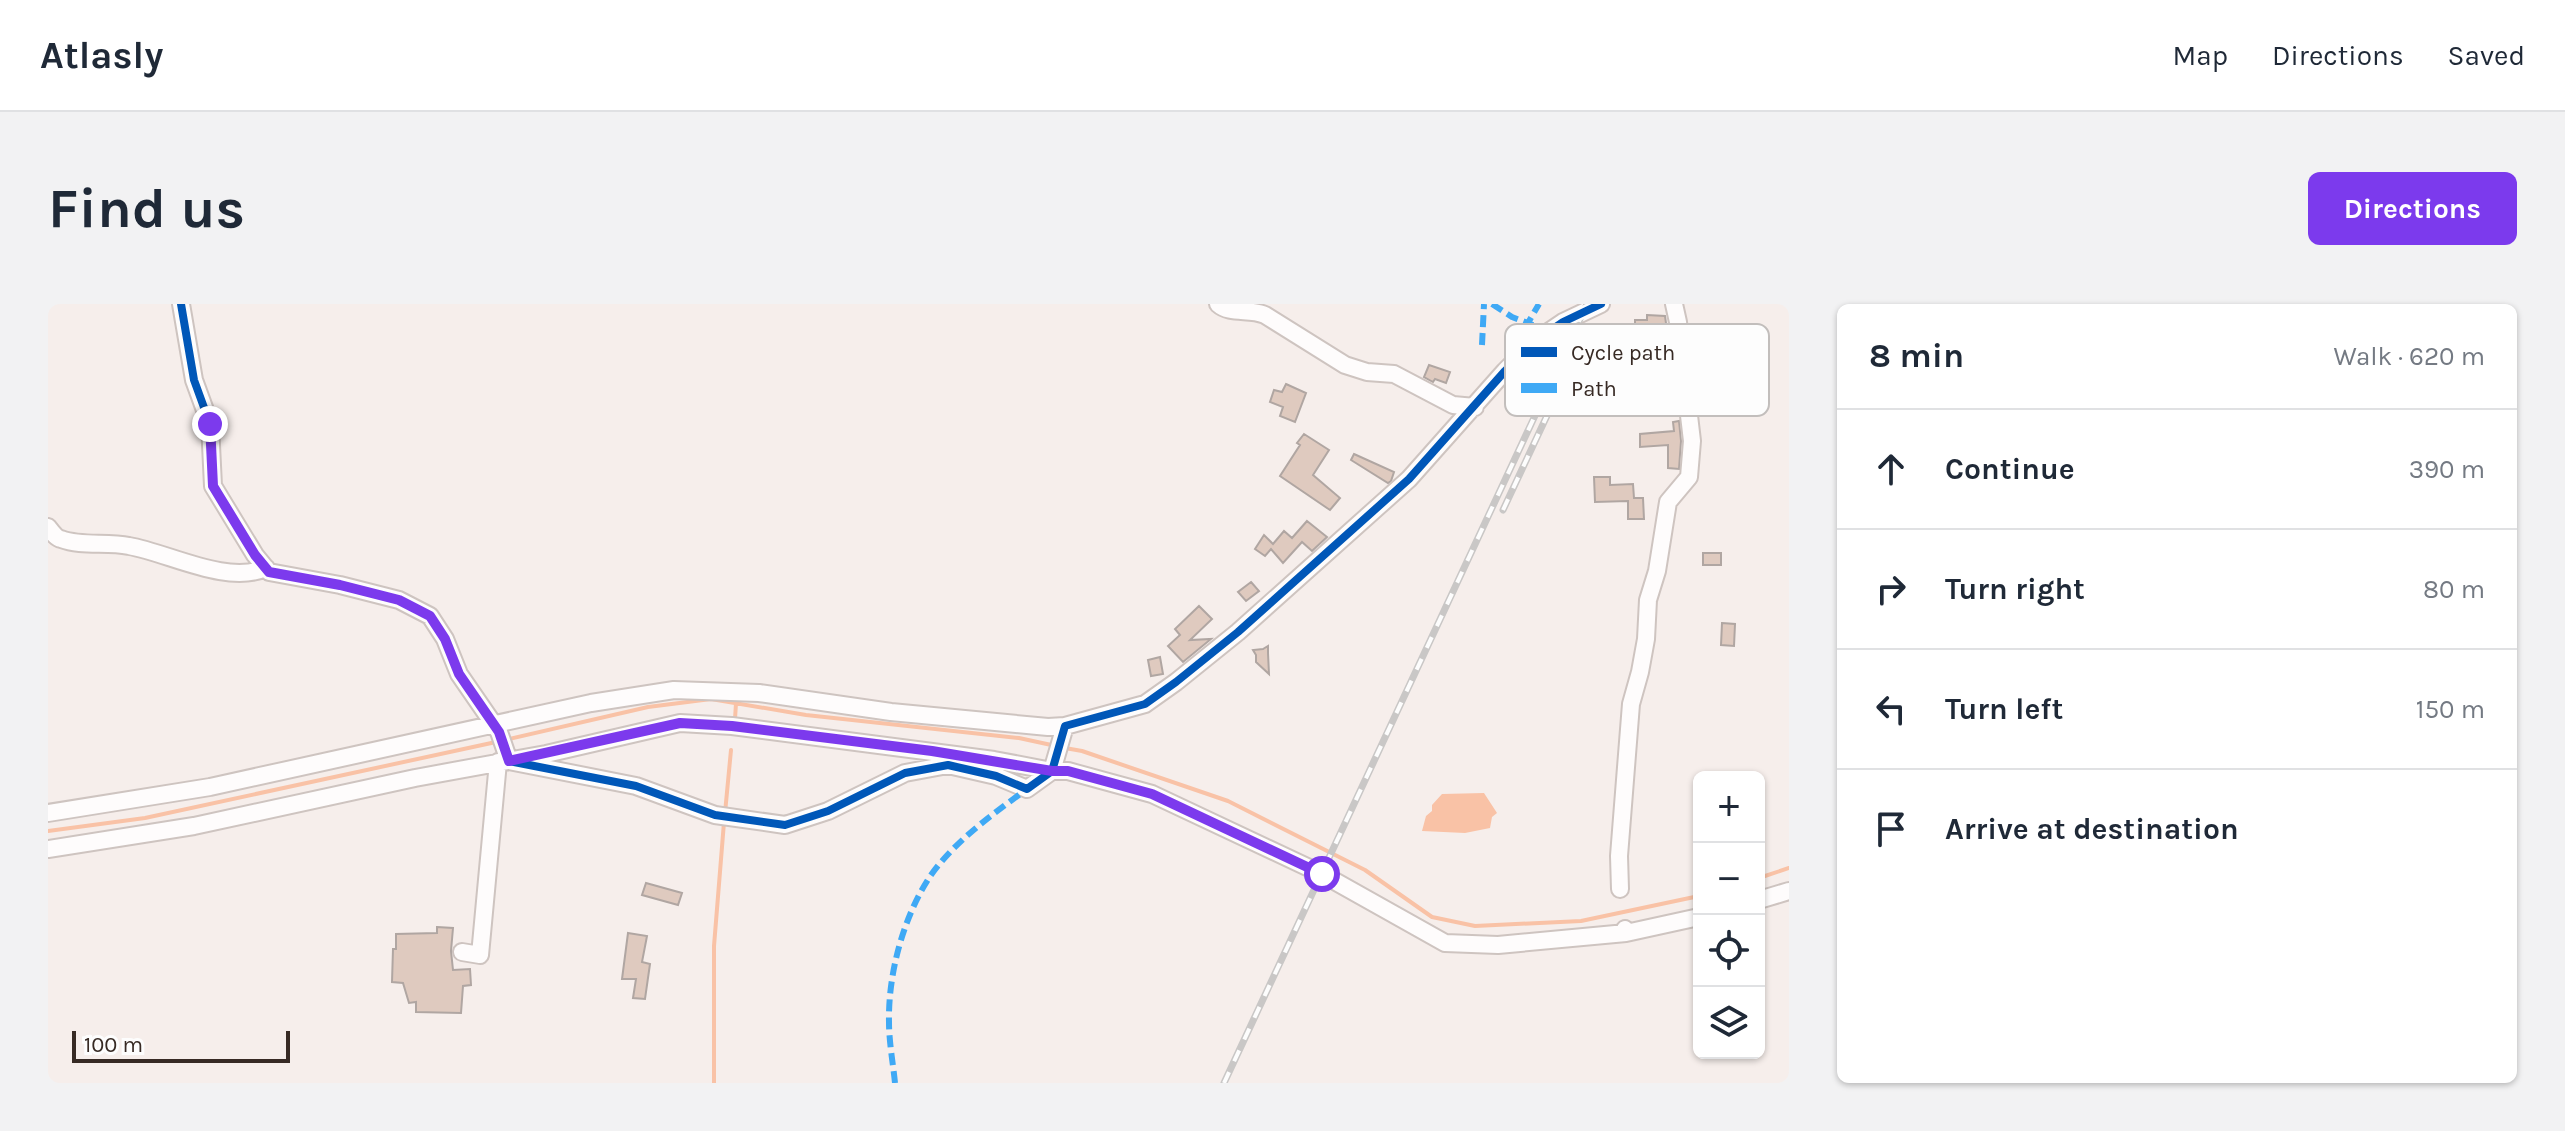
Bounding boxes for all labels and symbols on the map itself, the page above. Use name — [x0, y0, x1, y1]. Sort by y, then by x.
legend — [1505, 324, 1769, 416]
text: Cycle path — [1571, 340, 1675, 366]
text: Path — [1571, 376, 1617, 402]
route end — [192, 406, 228, 442]
route start — [1304, 856, 1340, 892]
scale bar — [72, 1027, 290, 1063]

